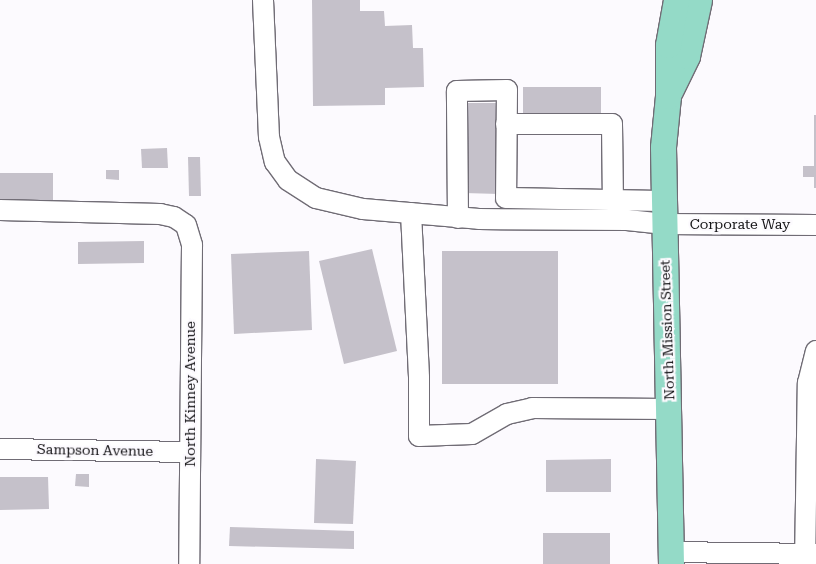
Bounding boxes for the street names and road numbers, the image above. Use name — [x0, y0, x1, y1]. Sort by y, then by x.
street label: Corporate Way — [690, 216, 790, 232]
street label: North Mission Street — [656, 260, 678, 400]
street label: North Kinney Avenue — [182, 321, 198, 467]
street label: Sampson Avenue — [37, 441, 153, 459]

